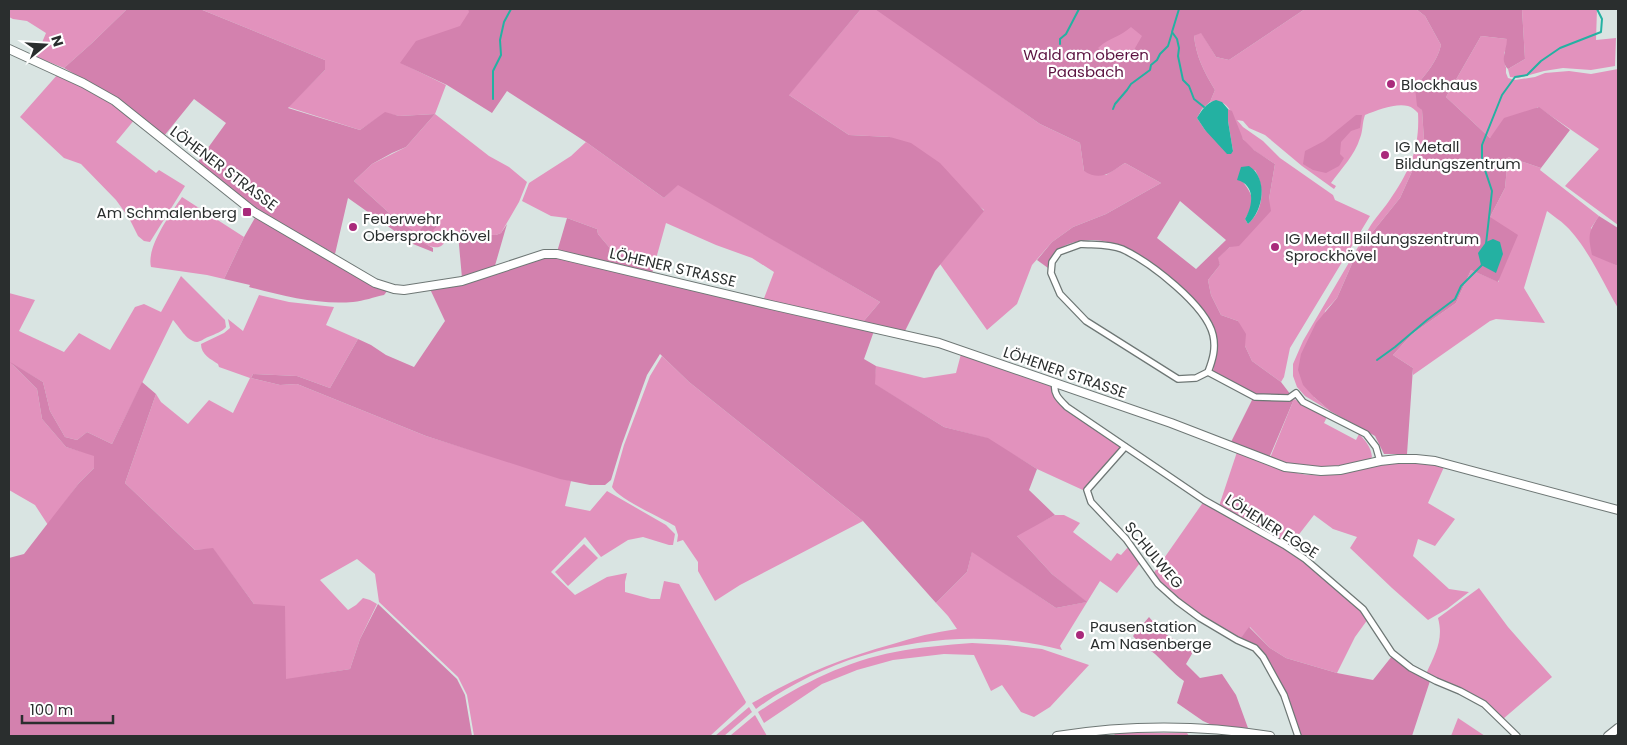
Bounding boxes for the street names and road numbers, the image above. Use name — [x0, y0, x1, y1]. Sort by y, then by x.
street label: LÖHENER STRASSE — [166, 121, 282, 215]
street label: LÖHENER STRASSE — [608, 242, 738, 292]
street label: LÖHENER STRASSE — [1001, 341, 1129, 403]
street label: LÖHENER EGGE — [1221, 489, 1323, 563]
street label: SCHULWEG — [1120, 517, 1188, 593]

